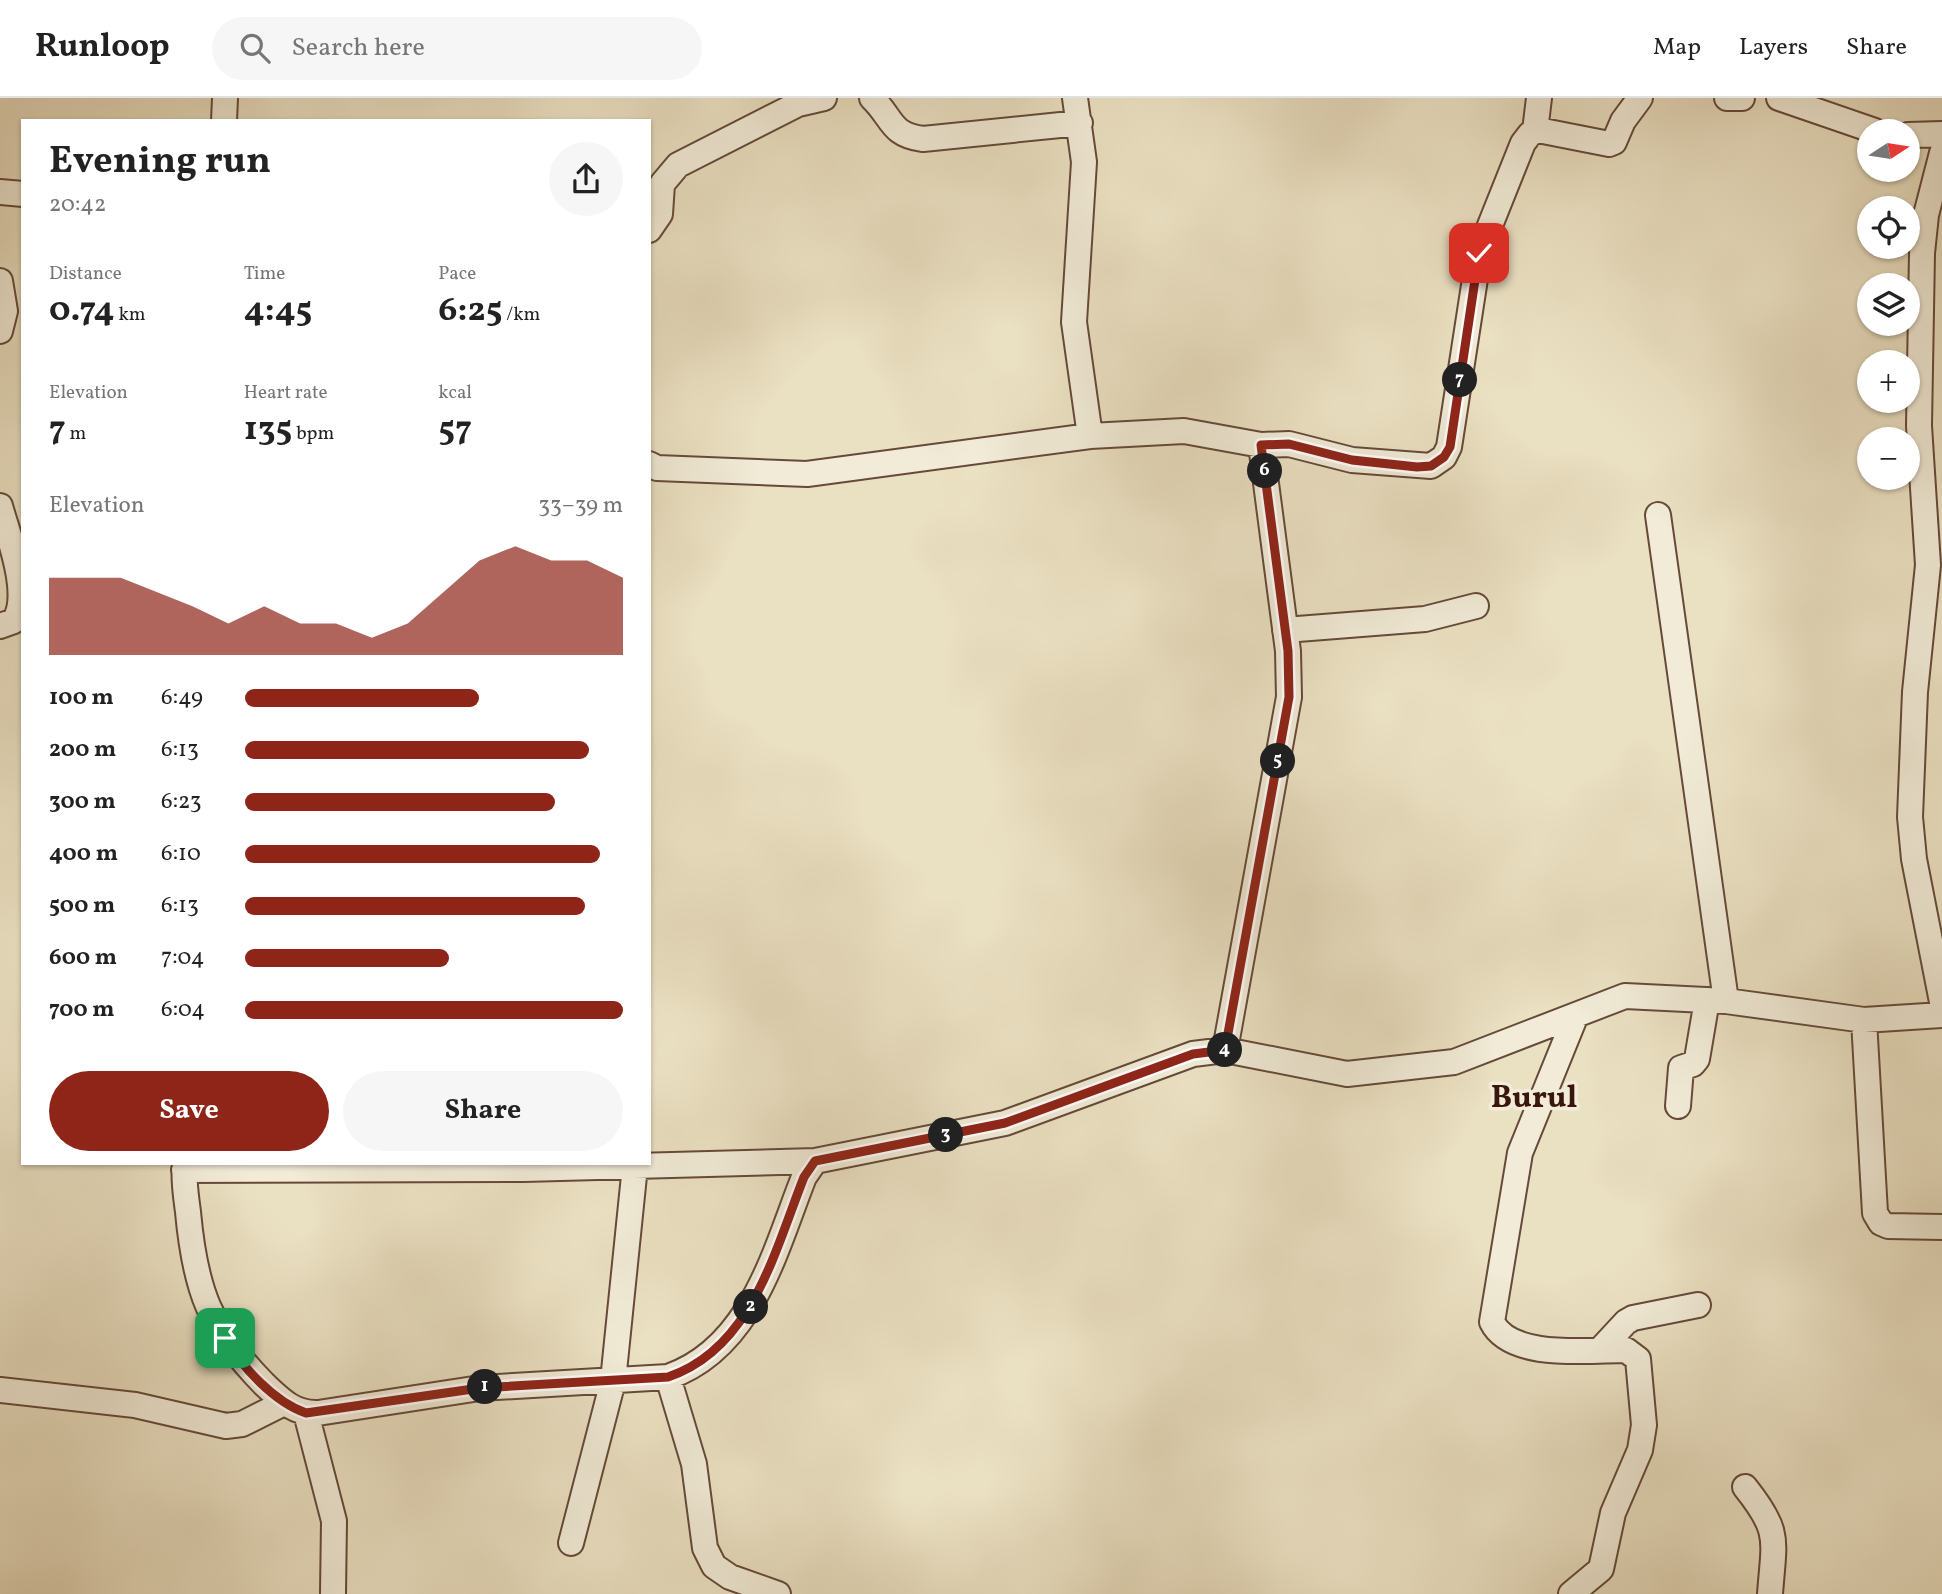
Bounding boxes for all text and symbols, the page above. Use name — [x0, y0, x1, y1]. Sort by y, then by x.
search box — [212, 17, 702, 80]
text: Runloop — [35, 25, 170, 71]
icon: search — [236, 29, 274, 67]
text: Search here — [292, 30, 425, 66]
text: Map — [1653, 31, 1701, 65]
text: Layers — [1739, 31, 1808, 65]
text: Share — [1846, 31, 1907, 65]
north arrow — [1857, 119, 1920, 182]
map controls — [1857, 119, 1920, 490]
text: Evening run — [49, 136, 271, 189]
button: share — [549, 142, 623, 216]
text: 20:42 — [49, 189, 106, 221]
button: locate — [1857, 196, 1920, 259]
pin — [1449, 223, 1509, 283]
icon: check — [1460, 234, 1498, 272]
text: Distance — [49, 261, 122, 287]
text: Time — [244, 261, 285, 287]
text: Pace — [438, 261, 476, 287]
button: layers — [1857, 273, 1920, 336]
text: 0.74 — [49, 287, 115, 335]
text: 4:45 — [244, 287, 312, 335]
text: 6:25 — [438, 287, 503, 335]
text: km — [115, 302, 146, 328]
text: /km — [503, 302, 540, 328]
button: + — [1857, 350, 1920, 413]
pin: 7 — [1442, 362, 1478, 398]
text: 7 — [1455, 366, 1464, 392]
text: Elevation — [49, 380, 128, 406]
text: Heart rate — [244, 380, 328, 406]
text: kcal — [438, 380, 472, 406]
text: 7 — [49, 406, 66, 454]
text: 135 — [244, 406, 292, 454]
text: 57 — [438, 406, 472, 454]
text: m — [66, 421, 86, 447]
text: bpm — [292, 421, 334, 447]
button: − — [1857, 427, 1920, 490]
pin: 6 — [1248, 454, 1282, 488]
text: 6 — [1259, 457, 1270, 483]
text: Elevation — [49, 490, 145, 522]
text: 33–39 m — [538, 490, 623, 522]
text: 100 m — [49, 682, 114, 714]
text: 6:49 — [161, 682, 203, 714]
text: 200 m — [49, 734, 116, 766]
text: 6:13 — [161, 734, 199, 766]
pin: 5 — [1260, 744, 1296, 778]
text: 5 — [1273, 747, 1282, 773]
text: 300 m — [49, 786, 116, 818]
text: 6:23 — [161, 786, 202, 818]
text: 400 m — [49, 838, 118, 870]
text: 6:10 — [161, 838, 201, 870]
text: 500 m — [49, 890, 115, 922]
text: 6:13 — [161, 890, 199, 922]
text: 600 m — [49, 942, 117, 974]
text: 7:04 — [161, 942, 205, 974]
text: 700 m — [49, 994, 115, 1026]
text: 6:04 — [161, 994, 205, 1026]
pin: 4 — [1208, 1032, 1242, 1068]
text: 4 — [1219, 1036, 1230, 1062]
button: Save — [49, 1071, 329, 1151]
button: Share — [343, 1071, 623, 1151]
district label: Burul — [1491, 1077, 1577, 1121]
pin: 3 — [928, 1118, 964, 1152]
text: 3 — [941, 1121, 950, 1147]
pin: 2 — [734, 1290, 768, 1324]
text: 2 — [746, 1293, 755, 1319]
pin — [195, 1308, 255, 1368]
icon: arrive — [206, 1319, 244, 1357]
pin: 1 — [468, 1370, 503, 1404]
text: 1 — [481, 1373, 488, 1399]

